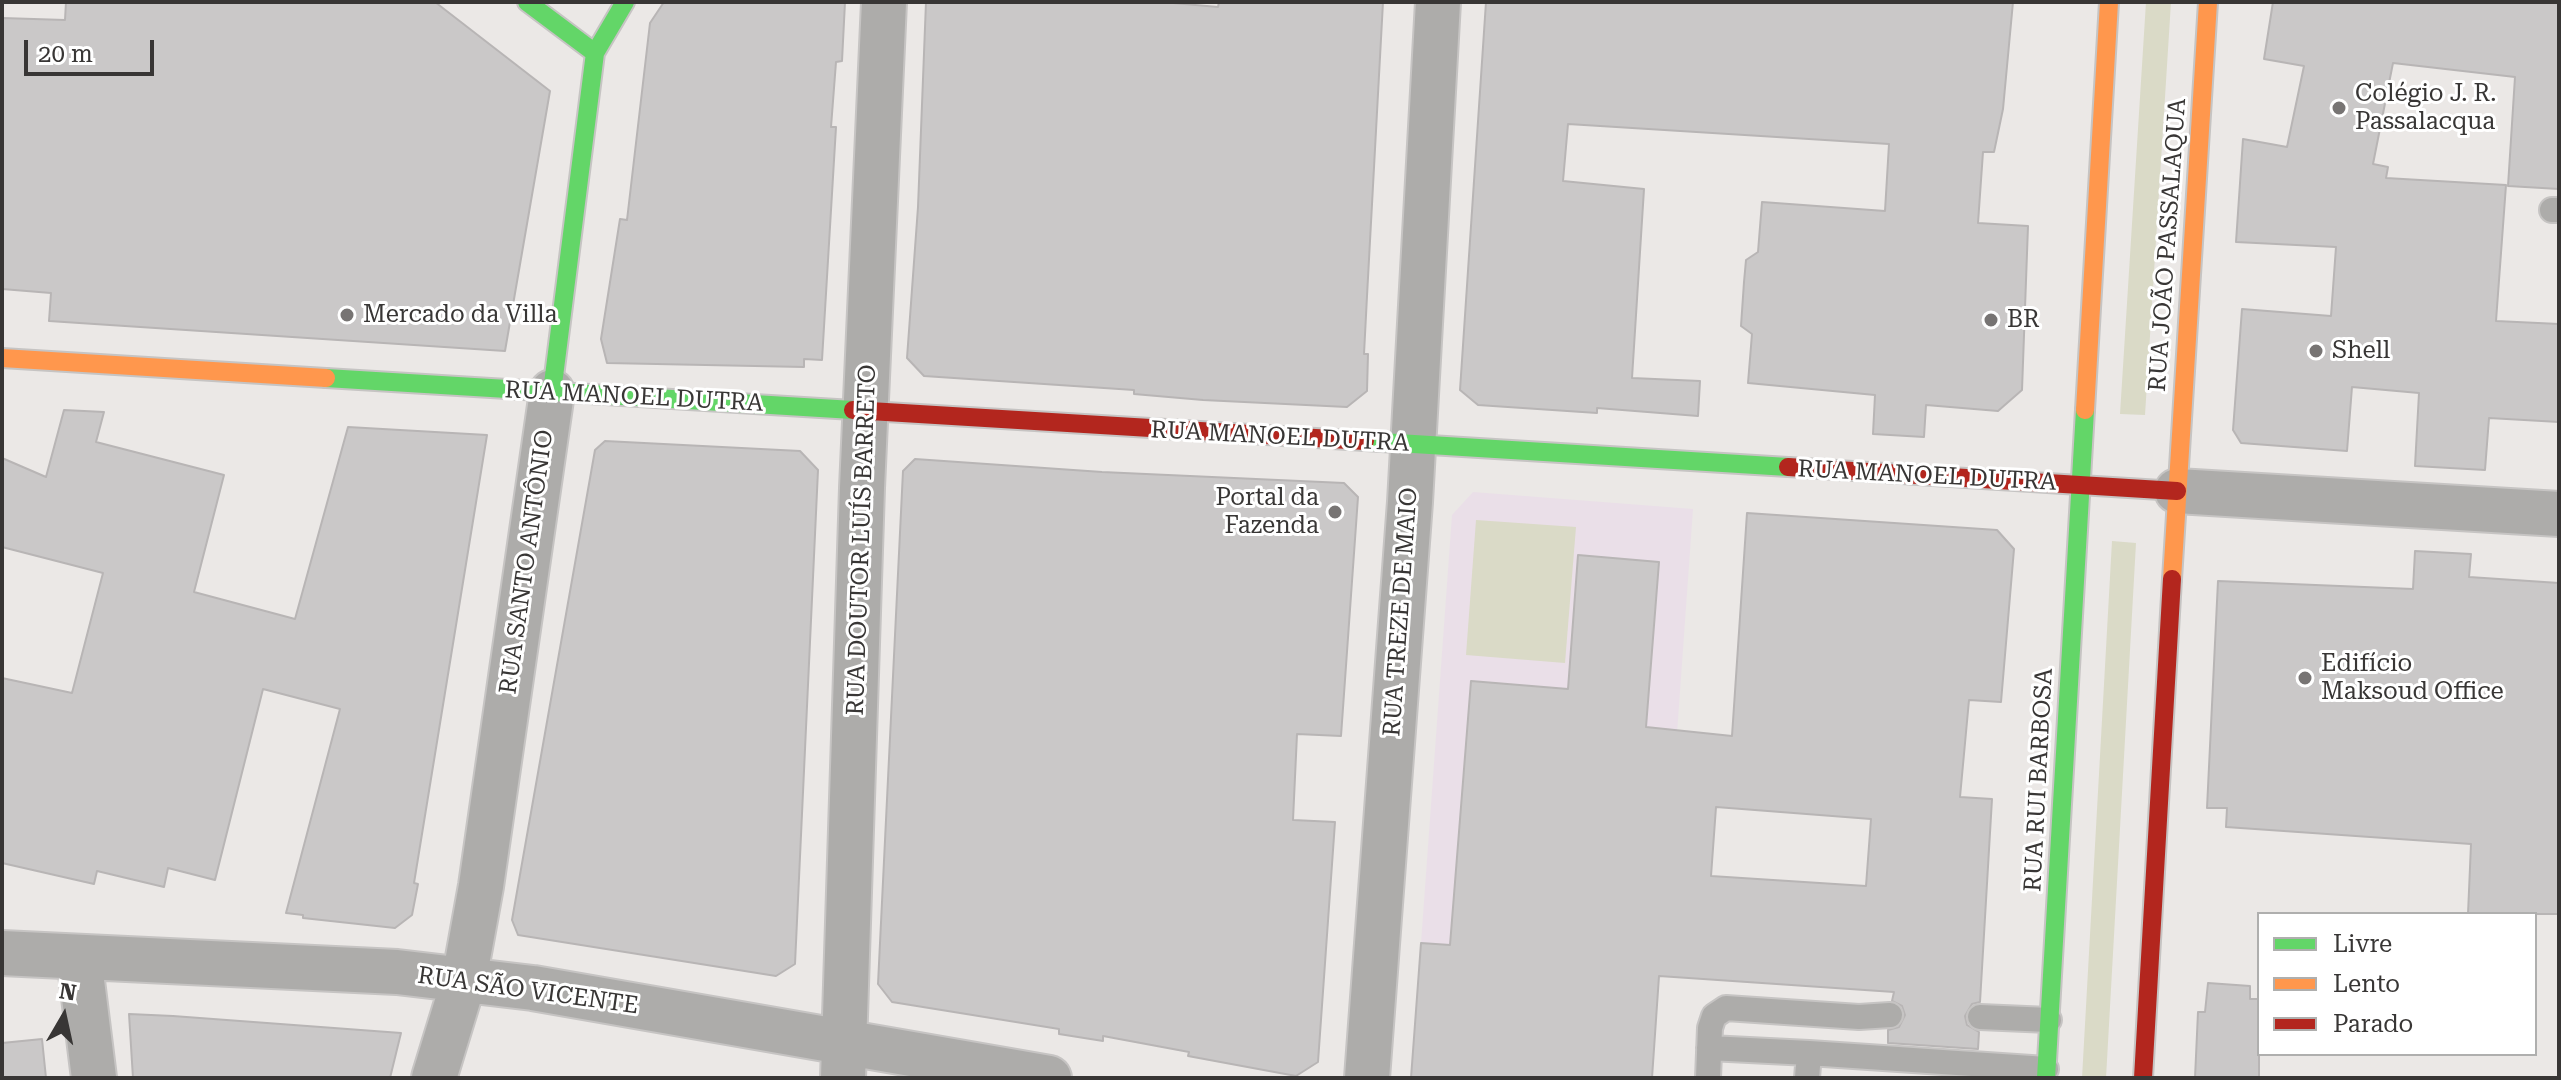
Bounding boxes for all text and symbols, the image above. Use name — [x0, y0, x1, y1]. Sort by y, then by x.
scale bar — [28, 24, 158, 74]
text: 20 m — [38, 40, 93, 68]
place label: Colégio J. R. Passalacqua — [2355, 80, 2496, 136]
street label: RUA JOÃO PASSALAQUA — [2143, 97, 2193, 393]
marker: Colégio J. R. Passalacqua — [2330, 99, 2348, 117]
place label: Mercado da Villa — [363, 301, 558, 329]
marker: Mercado da Villa — [338, 306, 356, 324]
place label: BR — [2007, 306, 2040, 334]
marker: BR — [1982, 311, 2000, 329]
place label: Shell — [2332, 337, 2390, 365]
marker: Shell — [2307, 342, 2325, 360]
street label: RUA DOUTOR LUÍS BARRETO — [841, 364, 883, 716]
street label: RUA MANOEL DUTRA — [504, 376, 764, 418]
street label: RUA MANOEL DUTRA — [1150, 416, 1410, 458]
street label: RUA SANTO ANTÔNIO — [494, 428, 560, 696]
street label: RUA MANOEL DUTRA — [1797, 455, 2057, 497]
place label: Portal da Fazenda — [1215, 484, 1319, 540]
street label: RUA TREZE DE MAIO — [1378, 487, 1424, 737]
marker: Portal da Fazenda — [1326, 503, 1344, 521]
place label: Edifício Maksoud Office — [2321, 650, 2504, 706]
street label: RUA RUI BARBOSA — [2019, 667, 2059, 893]
marker: Edifício Maksoud Office — [2296, 669, 2314, 687]
legend — [2257, 912, 2537, 1056]
text: Livre — [2333, 930, 2392, 958]
street label: RUA SÃO VICENTE — [416, 961, 640, 1021]
text: Lento — [2333, 970, 2400, 998]
north arrow — [24, 976, 104, 1056]
text: N — [57, 978, 78, 1005]
text: Parado — [2333, 1010, 2413, 1038]

